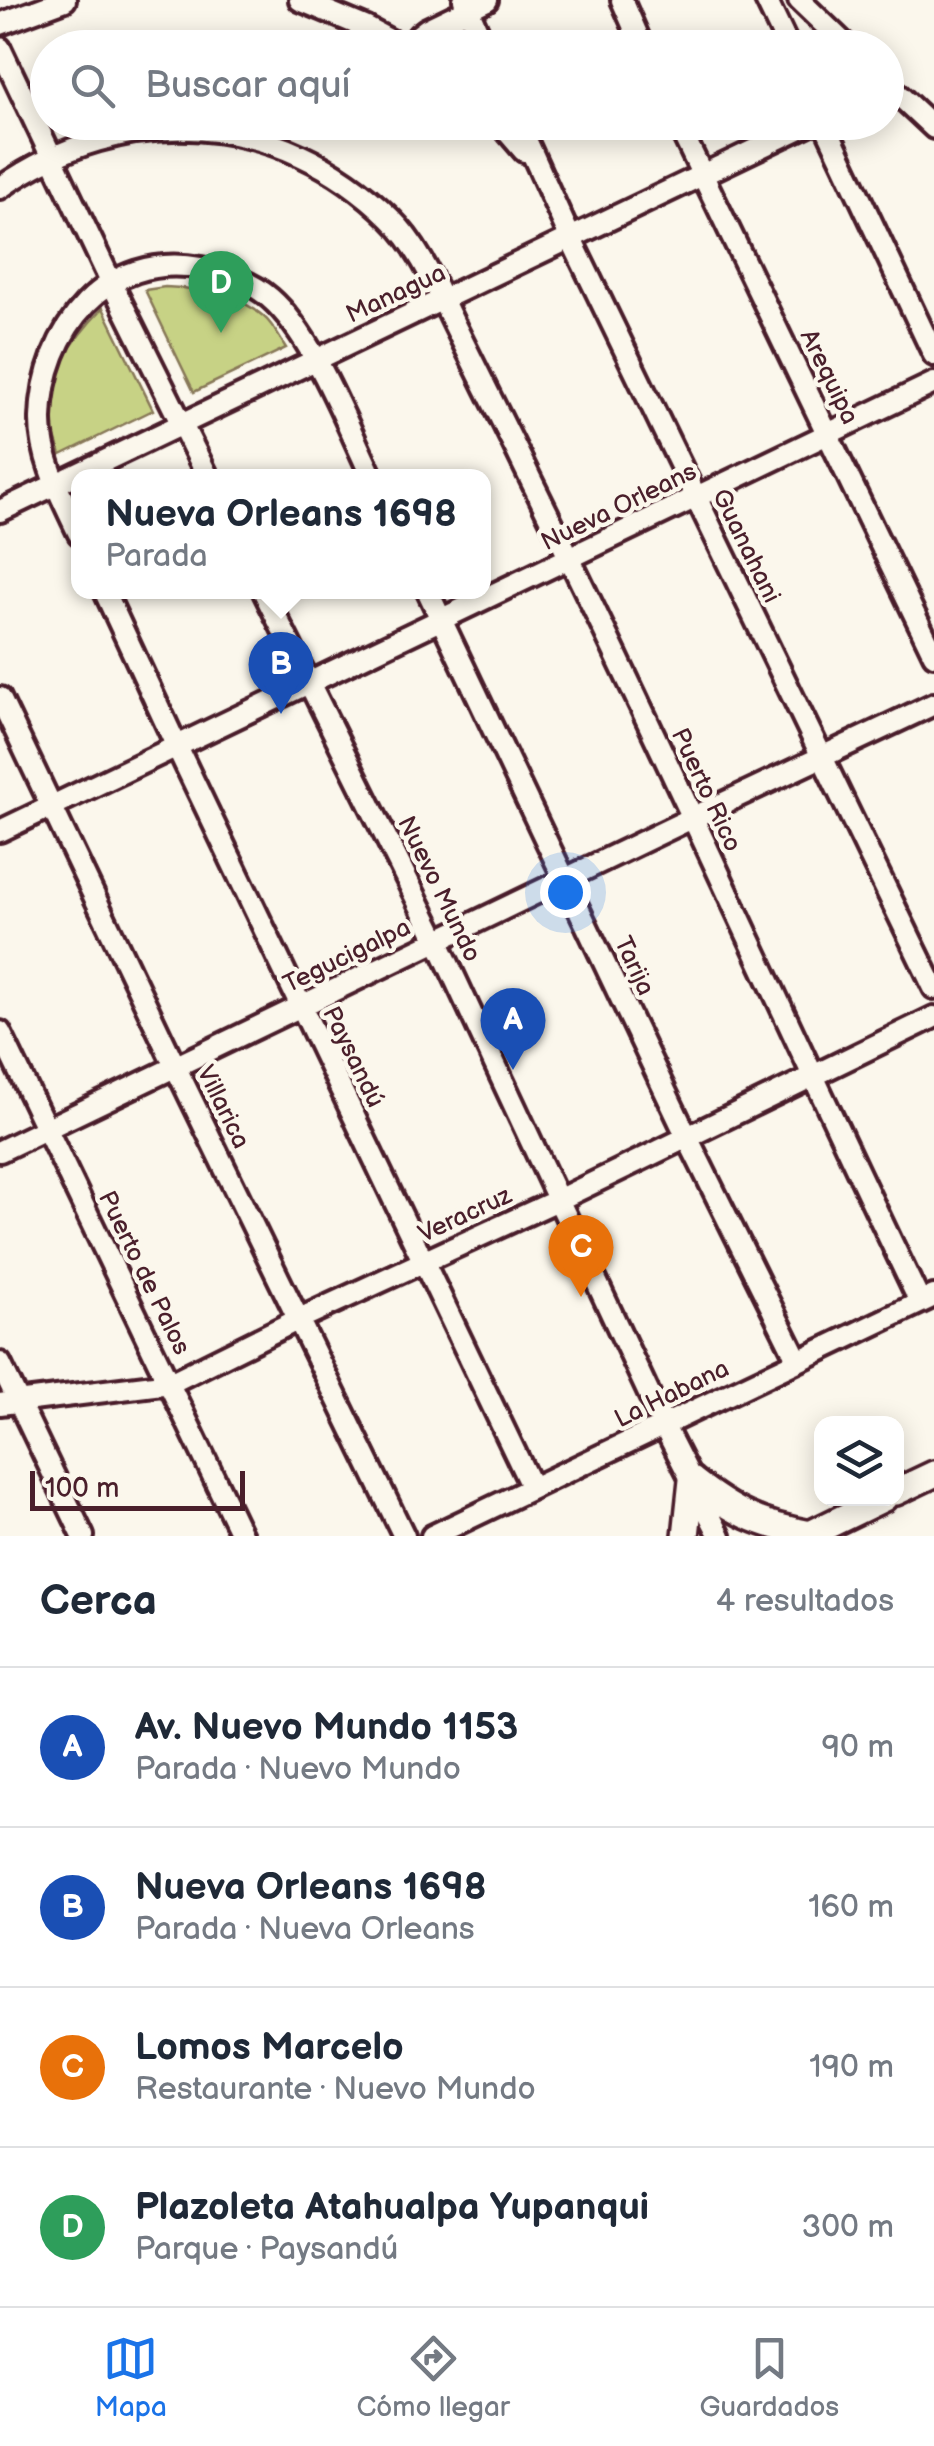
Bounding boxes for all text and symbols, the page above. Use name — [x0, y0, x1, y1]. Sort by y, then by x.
search box — [30, 30, 904, 140]
icon: search — [65, 58, 120, 113]
text: Buscar aquí — [145, 63, 351, 108]
pin: D — [188, 250, 254, 333]
street label: Managua — [341, 257, 451, 331]
street label: Arequipa — [793, 325, 865, 429]
street label: Nueva Orleans — [536, 456, 702, 558]
popup — [71, 469, 491, 599]
street label: Guanahani — [705, 484, 787, 608]
text: Nueva Orleans 1698 — [105, 492, 457, 537]
text: Parada — [105, 537, 208, 576]
pin: B — [248, 632, 314, 714]
street label: Puerto Rico — [664, 723, 748, 857]
street label: Nuevo Mundo — [390, 811, 488, 967]
your location — [540, 867, 591, 918]
street label: Tegucigalpa — [278, 912, 416, 1000]
street label: Tarija — [607, 932, 661, 1000]
pin: A — [480, 988, 546, 1070]
street label: Paysandú — [315, 1001, 391, 1113]
street label: Villarica — [190, 1060, 256, 1154]
street label: Veracruz — [413, 1180, 517, 1250]
street label: Puerto de Palos — [91, 1186, 197, 1360]
pin: C — [548, 1214, 614, 1297]
street label: La Habana — [610, 1353, 734, 1435]
map controls — [814, 1416, 904, 1506]
button: layers — [814, 1416, 904, 1506]
scale bar — [30, 1466, 245, 1510]
text: 100 m — [45, 1472, 119, 1505]
text: Cerca — [40, 1576, 157, 1627]
text: 4 resultados — [716, 1582, 894, 1621]
text: Av. Nuevo Mundo 1153 — [135, 1705, 518, 1750]
text: A — [63, 1728, 82, 1767]
text: 90 m — [822, 1728, 894, 1767]
text: Parada · Nuevo Mundo — [135, 1750, 461, 1789]
text: Nueva Orleans 1698 — [135, 1865, 487, 1910]
text: B — [61, 1888, 84, 1927]
text: 160 m — [808, 1888, 894, 1927]
text: Parada · Nueva Orleans — [135, 1910, 475, 1949]
text: Lomos Marcelo — [135, 2025, 404, 2070]
text: C — [61, 2048, 84, 2087]
text: 190 m — [809, 2048, 894, 2087]
text: Restaurante · Nuevo Mundo — [135, 2070, 536, 2109]
text: Plazoleta Atahualpa Yupanqui — [135, 2185, 649, 2230]
text: D — [61, 2208, 84, 2247]
text: 300 m — [802, 2208, 894, 2247]
text: Parque · Paysandú — [135, 2230, 398, 2269]
tab: Mapa — [95, 2331, 167, 2424]
tab: Cómo llegar — [356, 2331, 510, 2424]
tab: Guardados — [700, 2331, 839, 2424]

